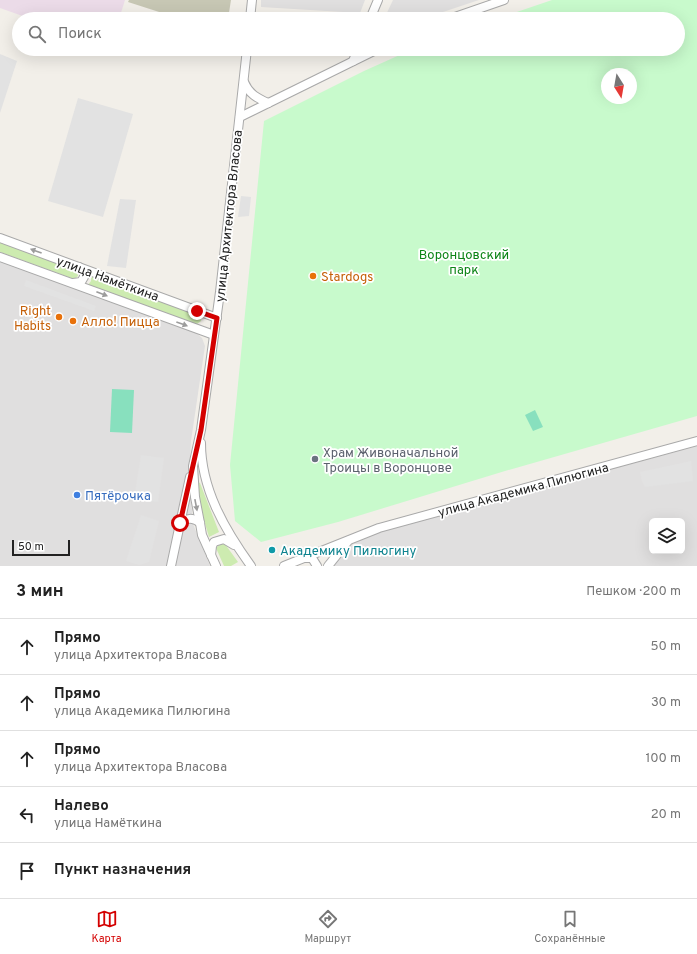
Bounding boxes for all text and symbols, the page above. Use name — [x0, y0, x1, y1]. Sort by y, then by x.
search box — [12, 12, 685, 56]
icon: search — [26, 23, 48, 45]
text: Поиск — [58, 25, 102, 44]
north arrow — [601, 68, 637, 104]
street label: улица Архитектора Власова — [213, 129, 247, 303]
one-way arrow — [29, 248, 41, 254]
park label: Воронцовский парк — [419, 248, 509, 279]
street label: улица Намёткина — [54, 254, 161, 306]
place label: Stardogs — [321, 270, 373, 286]
marker: Stardogs — [308, 271, 318, 281]
one-way arrow — [97, 292, 109, 298]
route end — [188, 302, 206, 320]
place label: Right Habits — [14, 304, 51, 335]
marker: Right Habits — [54, 312, 64, 322]
place label: Алло! Пицца — [81, 315, 160, 331]
marker: Алло! Пицца — [68, 316, 78, 326]
one-way arrow — [176, 321, 188, 327]
place label: Храм Живоначальной Троицы в Воронцове — [323, 446, 458, 477]
marker: Храм Живоначальной Троицы в Воронцове — [310, 454, 320, 464]
street label: улица Академика Пилюгина — [436, 460, 611, 521]
place label: Пятёрочка — [85, 489, 151, 505]
marker: Пятёрочка — [72, 490, 82, 500]
one-way arrow — [194, 499, 200, 511]
route start — [171, 514, 189, 532]
map controls — [649, 518, 685, 554]
button: layers — [649, 518, 685, 554]
scale bar — [12, 538, 70, 557]
text: 50 m — [18, 540, 44, 554]
place label: Академику Пилюгину — [280, 544, 417, 560]
marker: Академику Пилюгину — [267, 545, 277, 555]
text: 3 мин — [16, 581, 64, 603]
text: Пешком · 200 m — [586, 584, 681, 600]
text: Прямо — [54, 629, 101, 648]
icon: ahead — [16, 636, 38, 658]
text: 50 m — [651, 639, 681, 655]
text: улица Архитектора Власова — [54, 648, 227, 664]
text: Прямо — [54, 685, 101, 704]
icon: ahead — [16, 692, 38, 714]
text: 30 m — [651, 695, 681, 711]
text: улица Академика Пилюгина — [54, 704, 230, 720]
text: Прямо — [54, 741, 101, 760]
icon: ahead — [16, 748, 38, 770]
text: 100 m — [645, 751, 681, 767]
text: улица Архитектора Власова — [54, 760, 227, 776]
text: Налево — [54, 797, 109, 816]
icon: left — [16, 804, 38, 826]
text: 20 m — [651, 807, 681, 823]
text: улица Намёткина — [54, 816, 162, 832]
icon: arrive — [16, 860, 38, 882]
text: Пункт назначения — [54, 861, 191, 880]
tab: Карта — [91, 908, 122, 946]
tab: Маршрут — [304, 908, 351, 946]
tab: Сохранённые — [534, 908, 606, 946]

